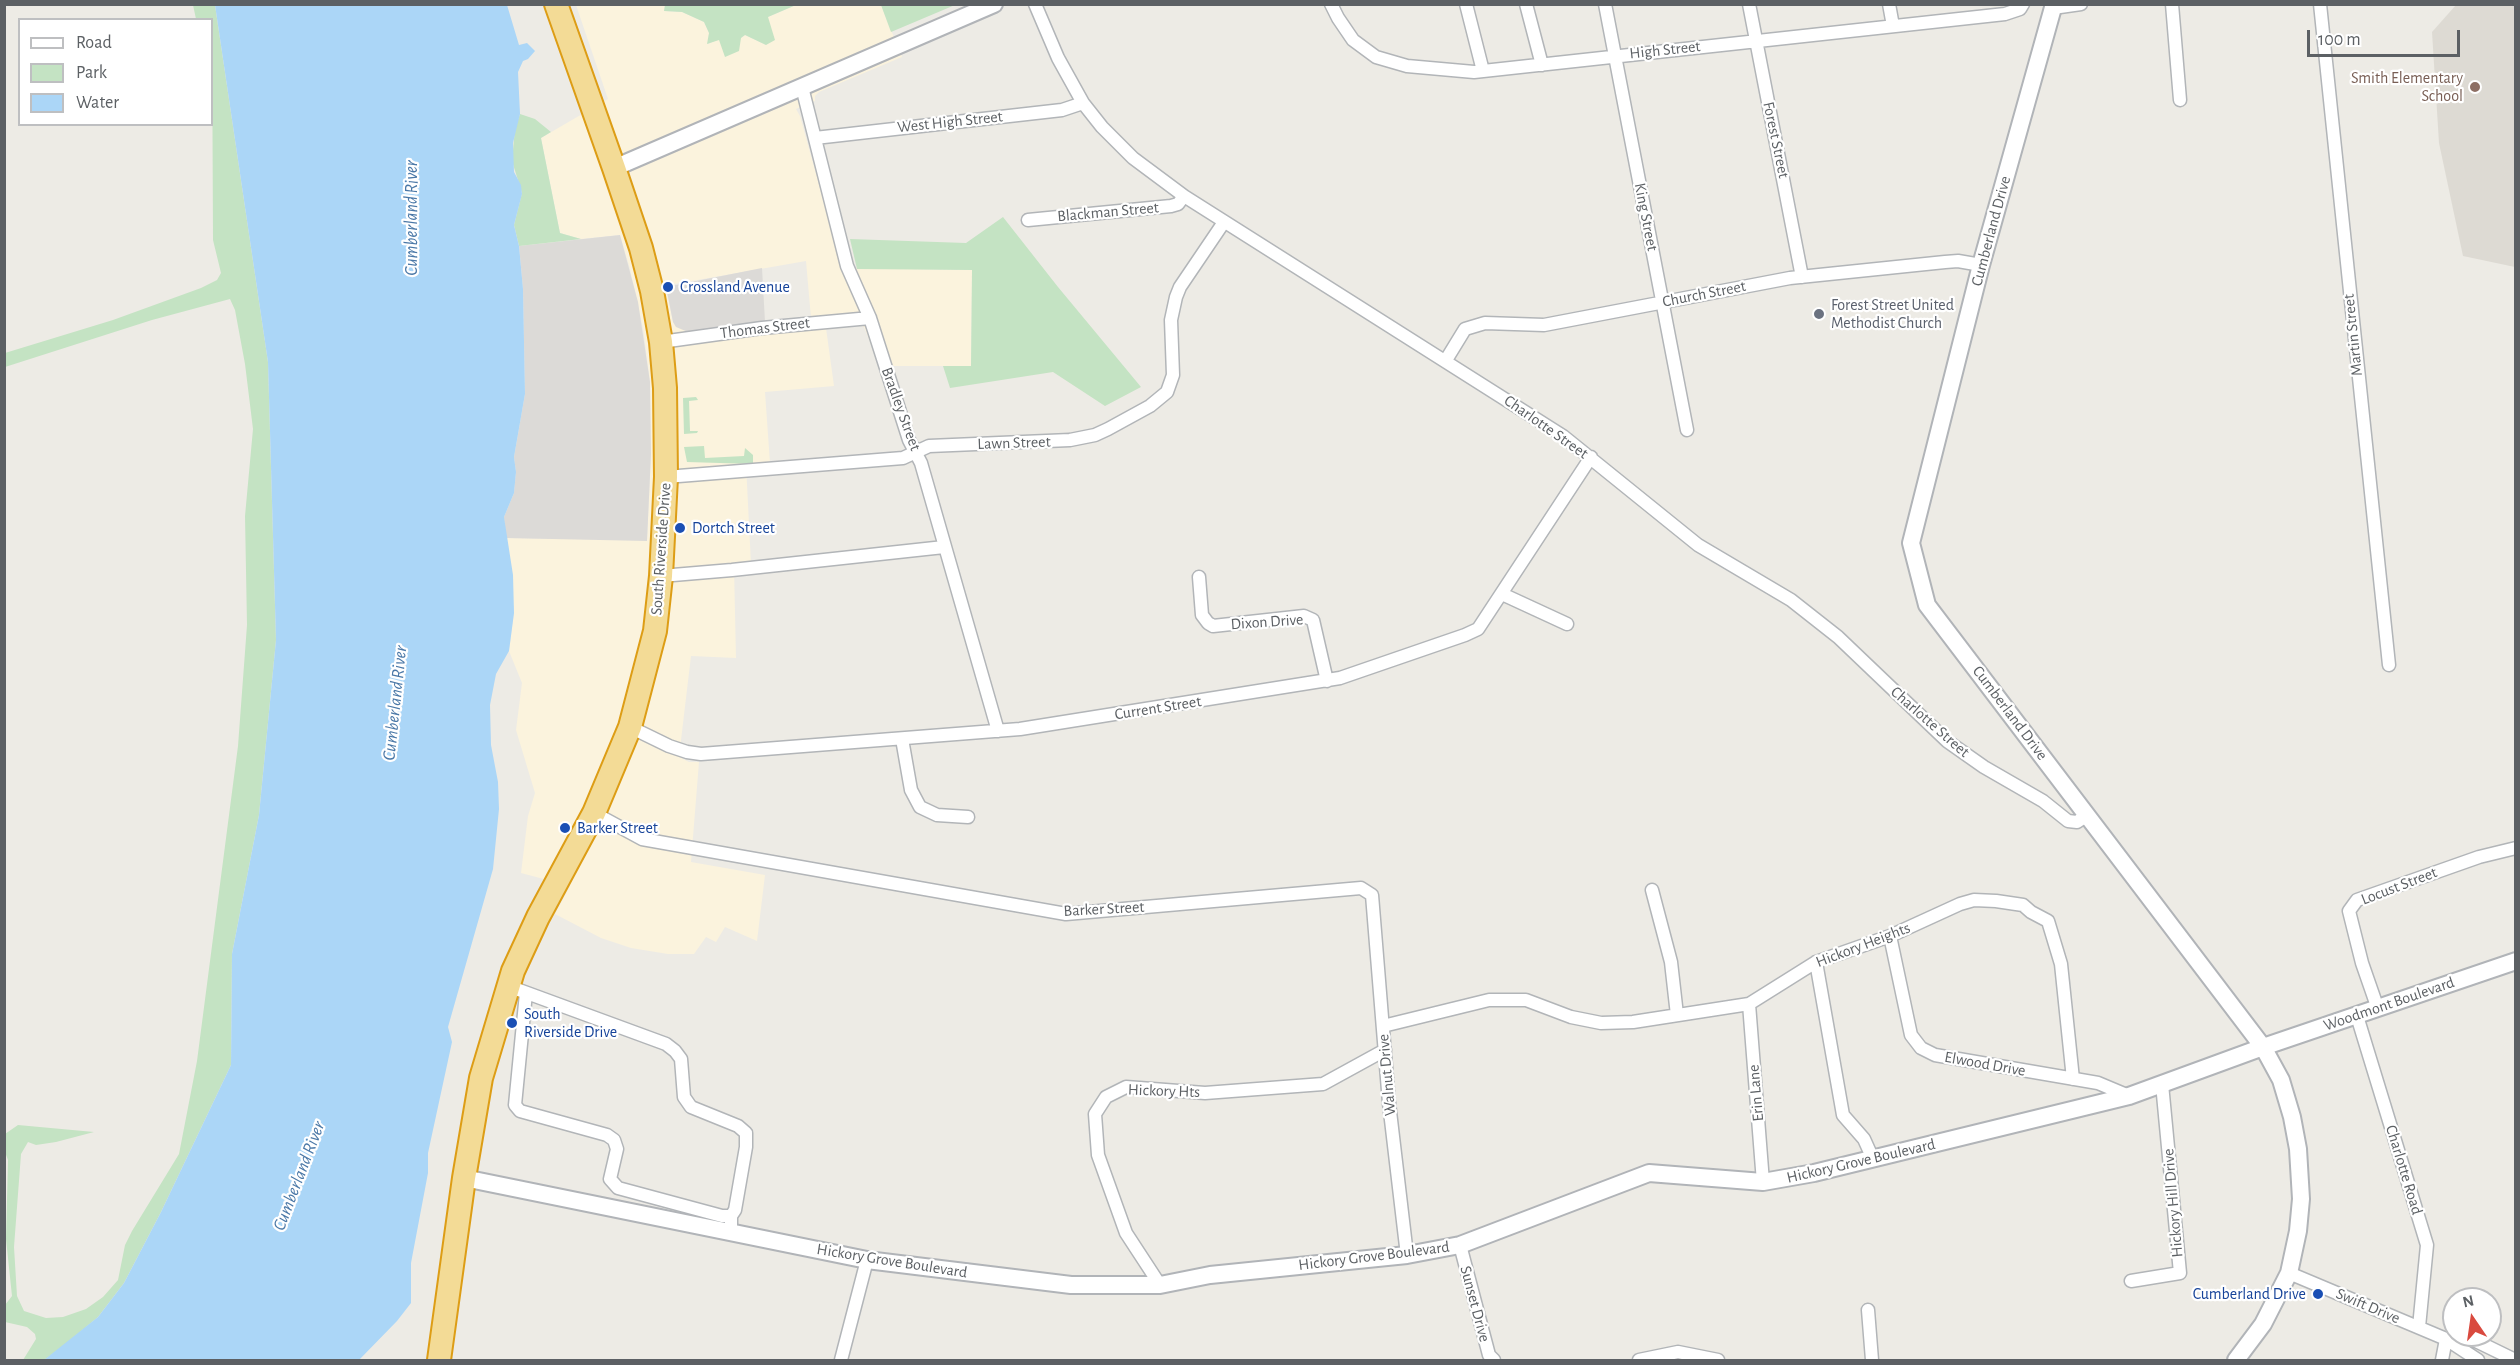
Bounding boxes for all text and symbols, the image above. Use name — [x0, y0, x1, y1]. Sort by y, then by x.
legend — [18, 18, 213, 126]
scale bar — [2310, 18, 2463, 56]
text: 100 m — [2318, 31, 2361, 49]
text: Road — [76, 34, 112, 52]
street label: High Street — [1629, 37, 1701, 63]
text: Park — [76, 64, 107, 82]
place label: Smith Elementary School — [2351, 68, 2463, 106]
marker: Smith Elementary School — [2468, 80, 2482, 94]
text: Water — [76, 94, 119, 112]
street label: Forest Street — [1759, 100, 1793, 180]
street label: West High Street — [896, 107, 1004, 137]
water label: Cumberland River — [401, 160, 423, 276]
street label: Cumberland Drive — [1967, 174, 2015, 288]
street label: King Street — [1630, 181, 1662, 253]
street label: Blackman Street — [1056, 198, 1160, 226]
place label: Crossland Avenue — [680, 277, 790, 297]
street label: Church Street — [1661, 277, 1747, 311]
marker: Crossland Avenue — [661, 280, 675, 294]
street label: Martin Street — [2339, 293, 2367, 377]
place label: Forest Street United Methodist Church — [1831, 295, 1954, 333]
marker: Forest Street United Methodist Church — [1812, 307, 1826, 321]
street label: Thomas Street — [719, 313, 811, 343]
street label: Bradley Street — [877, 365, 925, 453]
street label: Charlotte Street — [1500, 391, 1592, 463]
street label: Lawn Street — [977, 432, 1051, 454]
street label: South Riverside Drive — [647, 482, 675, 616]
place label: Dortch Street — [692, 518, 775, 538]
marker: Dortch Street — [673, 521, 687, 535]
street label: Dixon Drive — [1230, 610, 1304, 634]
water label: Cumberland River — [378, 645, 412, 761]
street label: Cumberland Drive — [1968, 662, 2052, 764]
street label: Charlotte Street — [1887, 682, 1973, 762]
street label: Current Street — [1113, 692, 1203, 724]
place label: Barker Street — [577, 818, 658, 838]
marker: Barker Street — [558, 821, 572, 835]
street label: Locust Street — [2358, 863, 2440, 909]
street label: Barker Street — [1063, 897, 1145, 921]
street label: Hickory Heights — [1813, 918, 1913, 972]
street label: Woodmont Boulevard — [2321, 973, 2457, 1035]
place label: South Riverside Drive — [524, 1004, 617, 1042]
marker: South Riverside Drive — [505, 1016, 519, 1030]
street label: Walnut Drive — [1374, 1033, 1400, 1117]
street label: Elwood Drive — [1943, 1047, 2027, 1081]
street label: Erin Lane — [1744, 1064, 1768, 1122]
street label: Hickory Hts — [1128, 1080, 1200, 1102]
water label: Cumberland River — [268, 1118, 330, 1234]
street label: Charlotte Road — [2381, 1123, 2427, 1217]
street label: Hickory Grove Boulevard — [1785, 1135, 1937, 1187]
street label: Hickory Hill Drive — [2159, 1148, 2187, 1258]
street label: Hickory Grove Boulevard — [1297, 1237, 1451, 1275]
street label: Hickory Grove Boulevard — [815, 1240, 969, 1282]
street label: Sunset Drive — [1456, 1264, 1494, 1344]
place label: Cumberland Drive — [2193, 1284, 2306, 1304]
street label: Swift Drive — [2333, 1284, 2403, 1328]
marker: Cumberland Drive — [2311, 1287, 2325, 1301]
north arrow — [2442, 1287, 2502, 1347]
text: N — [2461, 1292, 2476, 1310]

